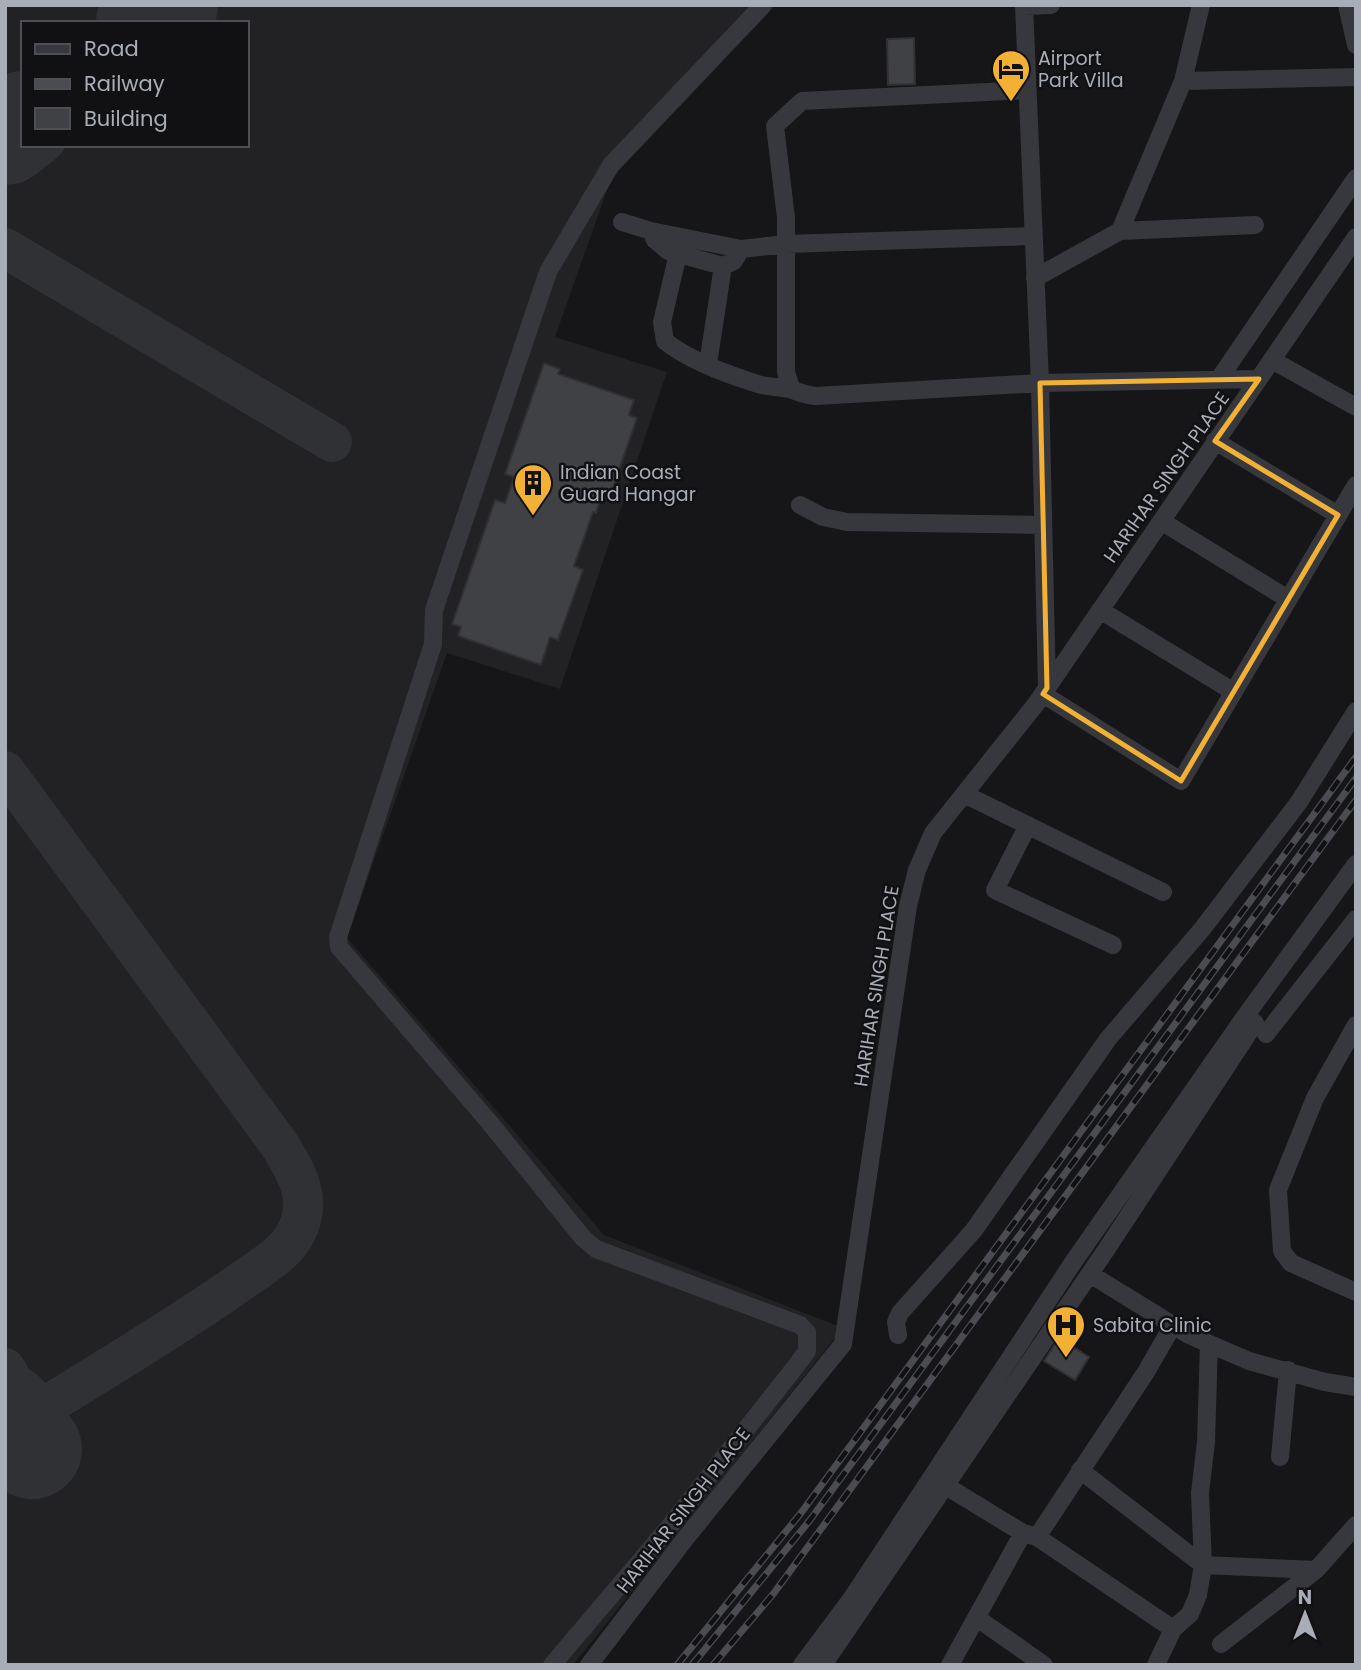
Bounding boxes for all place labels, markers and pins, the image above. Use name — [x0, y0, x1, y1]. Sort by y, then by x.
place label: Airport Park Villa — [1038, 45, 1124, 94]
hotel icon: Airport Park Villa — [990, 48, 1032, 103]
place label: Indian Coast Guard Hangar — [560, 459, 696, 508]
building icon: Indian Coast Guard Hangar — [512, 462, 554, 517]
hospital icon: Sabita Clinic — [1045, 1304, 1087, 1359]
place label: Sabita Clinic — [1093, 1312, 1212, 1339]

